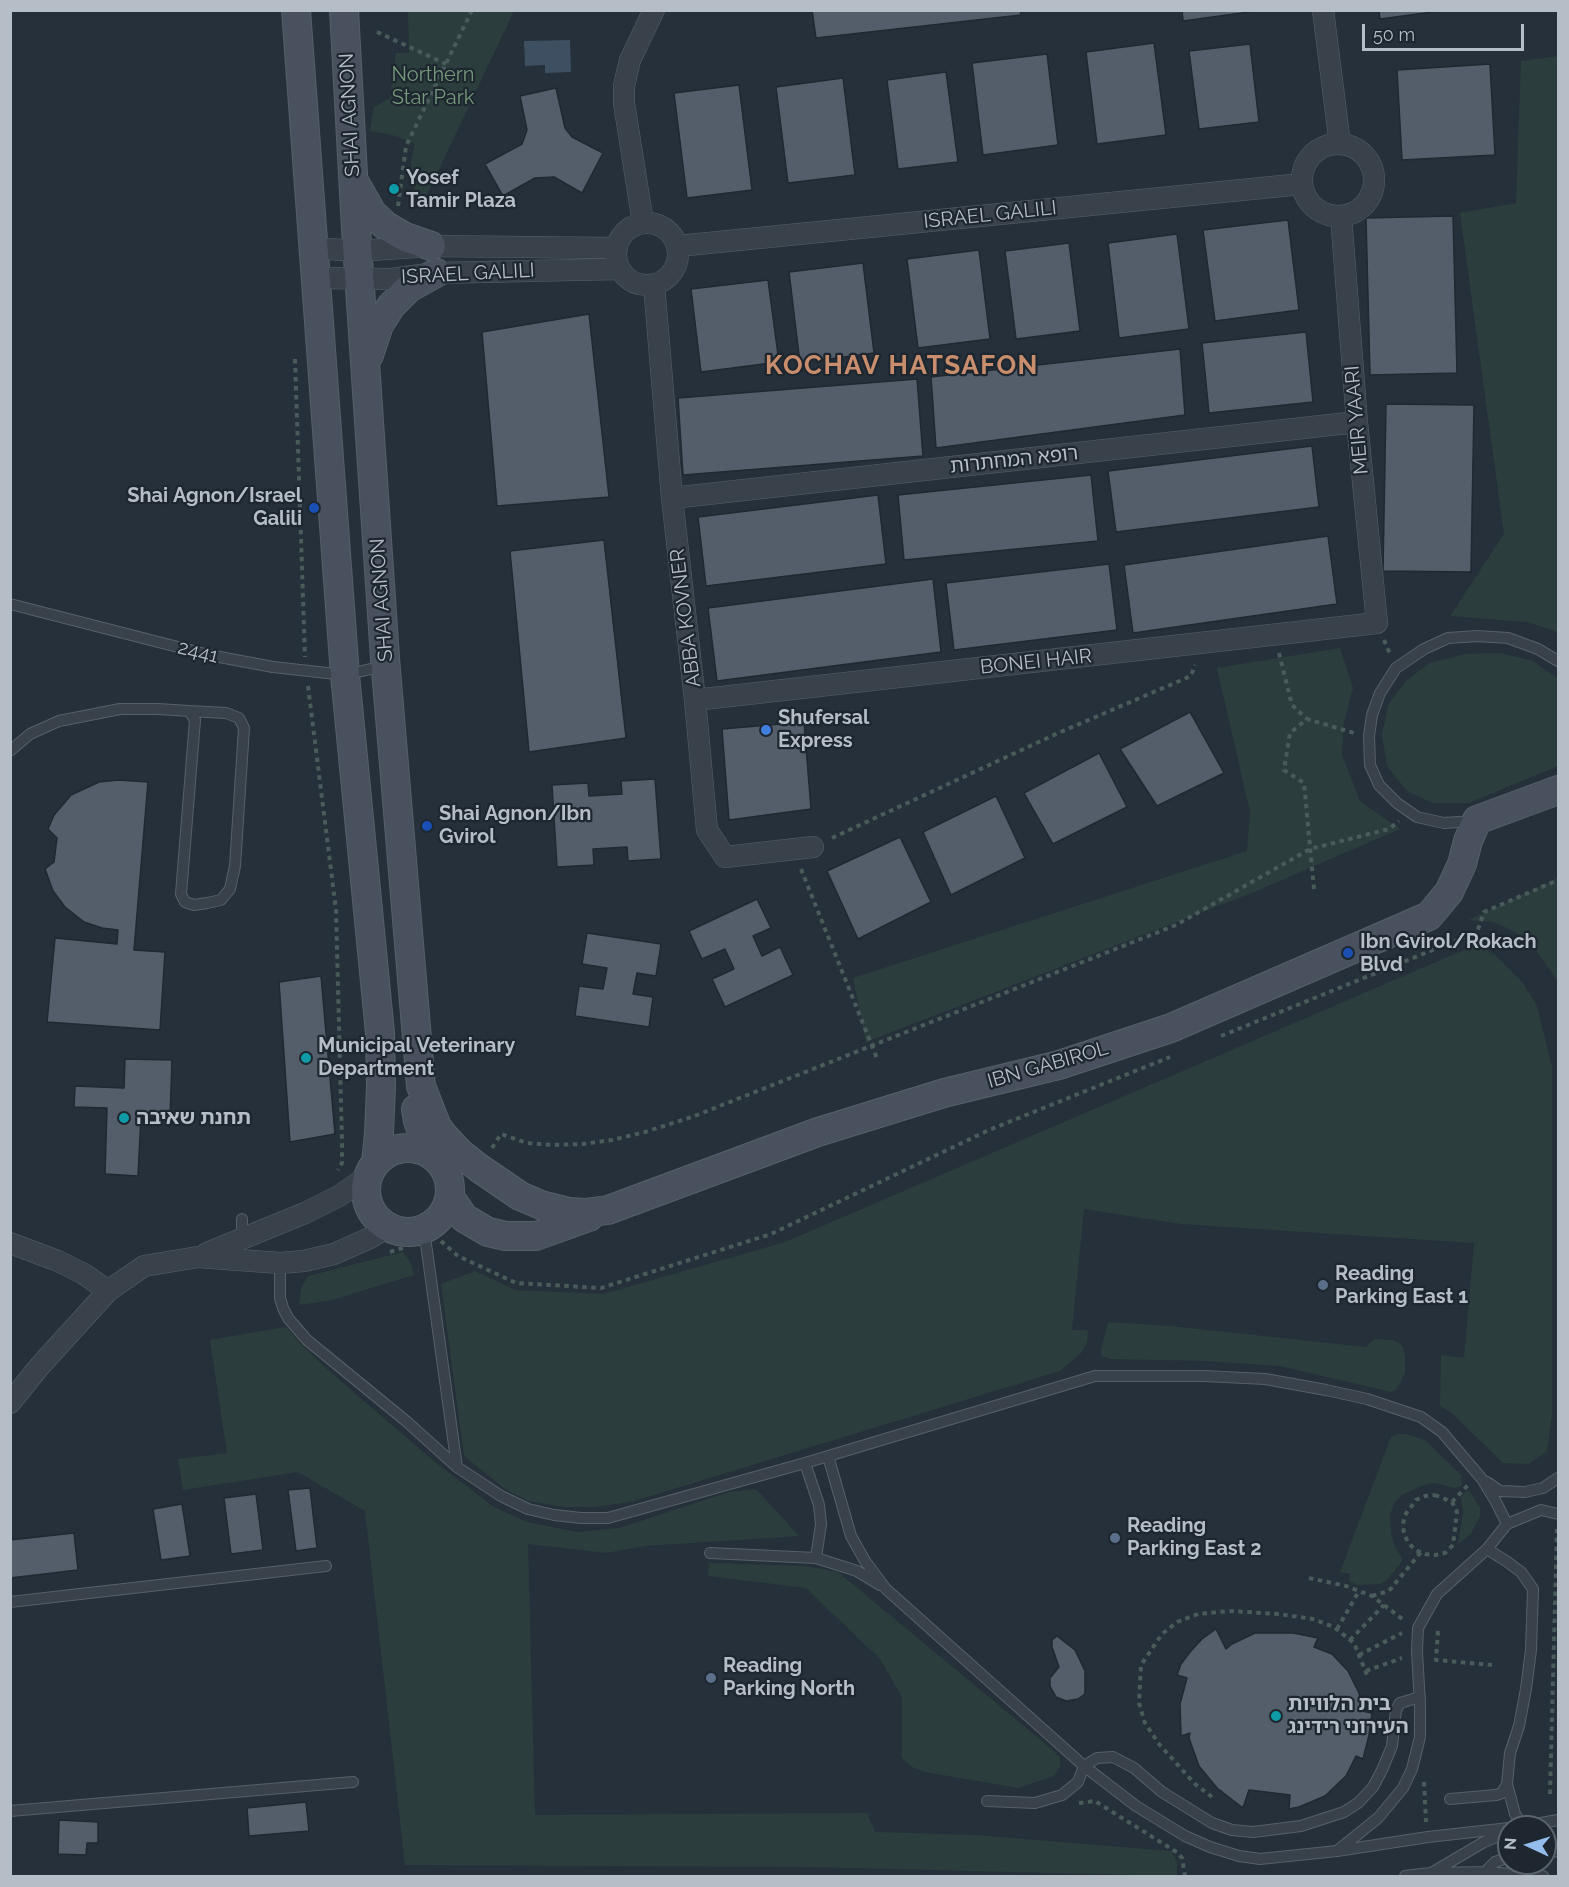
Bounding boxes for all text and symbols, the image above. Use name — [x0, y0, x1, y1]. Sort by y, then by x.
scale bar — [1365, 12, 1527, 50]
text: 50 m — [1373, 24, 1415, 45]
street label: SHAI AGNON — [335, 53, 365, 177]
park label: Northern Star Park — [392, 63, 474, 110]
place label: Yosef Tamir Plaza — [406, 166, 516, 213]
marker: Yosef Tamir Plaza — [387, 182, 401, 196]
street label: ISRAEL GALILI — [922, 196, 1058, 234]
street label: ISRAEL GALILI — [401, 259, 535, 289]
district label: KOCHAV HATSAFON — [765, 350, 1039, 382]
street label: MEIR YAARI — [1340, 364, 1374, 476]
street label: רופא המחתרות — [949, 441, 1079, 479]
place label: Shai Agnon/Israel Galili — [127, 484, 302, 531]
marker: Shai Agnon/Israel Galili — [307, 501, 321, 515]
street label: SHAI AGNON — [366, 537, 398, 663]
street label: ABBA KOVNER — [666, 547, 706, 689]
street label: 2441 — [175, 635, 221, 669]
street label: BONEI HAIR — [979, 644, 1093, 680]
place label: Shufersal Express — [778, 706, 869, 753]
marker: Shufersal Express — [759, 723, 773, 737]
place label: Shai Agnon/Ibn Gvirol — [439, 802, 591, 849]
marker: Shai Agnon/Ibn Gvirol — [420, 819, 434, 833]
place label: Ibn Gvirol/Rokach Blvd — [1360, 930, 1537, 977]
marker: Ibn Gvirol/Rokach Blvd — [1341, 946, 1355, 960]
place label: Municipal Veterinary Department — [318, 1034, 515, 1081]
street label: IBN GABIROL — [985, 1036, 1111, 1094]
marker: Municipal Veterinary Department — [299, 1051, 313, 1065]
place label: תחנת שאיבה — [136, 1106, 251, 1130]
marker: תחנת שאיבה — [117, 1111, 131, 1125]
place label: Reading Parking East 1 — [1335, 1262, 1468, 1309]
marker: Reading Parking East 1 — [1316, 1278, 1330, 1292]
place label: Reading Parking East 2 — [1127, 1514, 1261, 1561]
marker: Reading Parking East 2 — [1108, 1531, 1122, 1545]
place label: Reading Parking North — [723, 1654, 855, 1701]
marker: Reading Parking North — [704, 1671, 718, 1685]
place label: בית הלוויות העירוני רידינג — [1288, 1692, 1409, 1739]
marker: בית הלוויות העירוני רידינג — [1269, 1709, 1283, 1723]
north arrow — [1497, 1815, 1557, 1875]
text: N — [1501, 1837, 1520, 1851]

